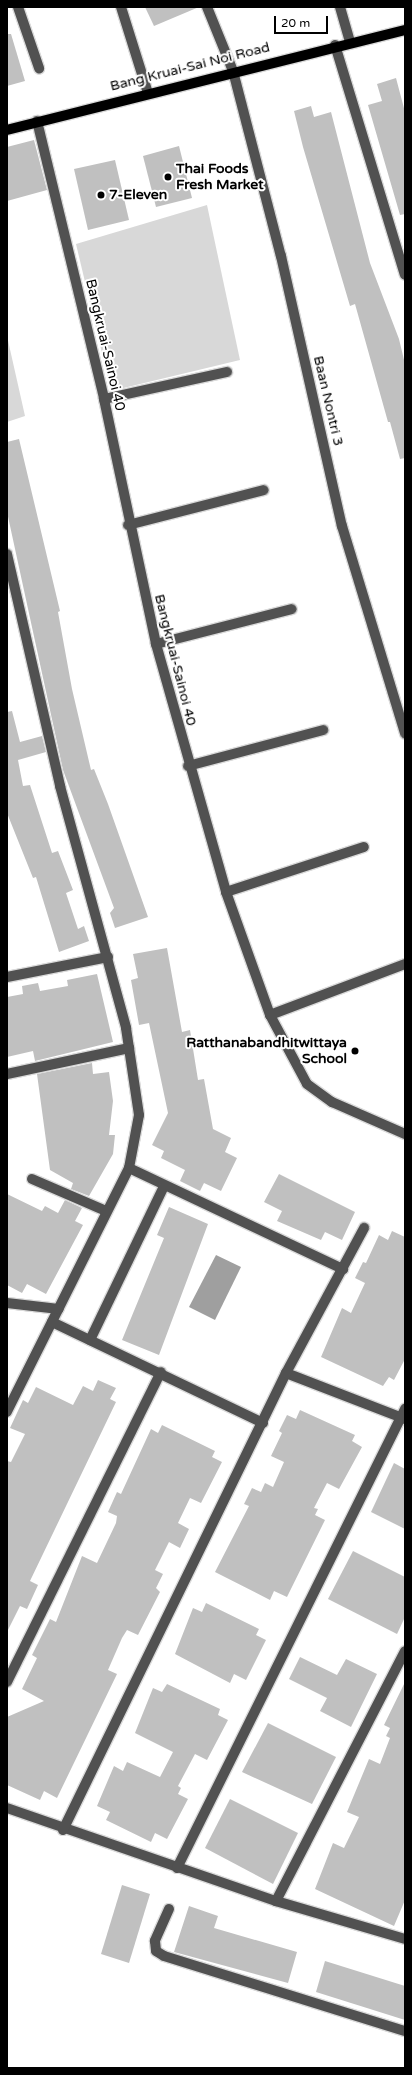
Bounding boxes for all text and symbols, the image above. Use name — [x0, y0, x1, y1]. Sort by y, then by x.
scale bar — [276, 8, 330, 34]
text: 20 m — [281, 16, 310, 30]
street label: Bang Kruai-Sai Noi Road — [108, 39, 272, 95]
place label: Thai Foods Fresh Market — [176, 161, 264, 194]
marker: Thai Foods Fresh Market — [163, 172, 173, 182]
place label: 7-Eleven — [109, 187, 167, 203]
marker: 7-Eleven — [96, 190, 106, 200]
street label: Bangkruai-Sainoi 40 — [82, 277, 128, 413]
street label: Baan Nontri 3 — [309, 354, 347, 448]
street label: Bangkruai-Sainoi 40 — [151, 592, 199, 728]
place label: Ratthanabandhitwittaya School — [186, 1035, 347, 1068]
marker: Ratthanabandhitwittaya School — [350, 1046, 360, 1056]

